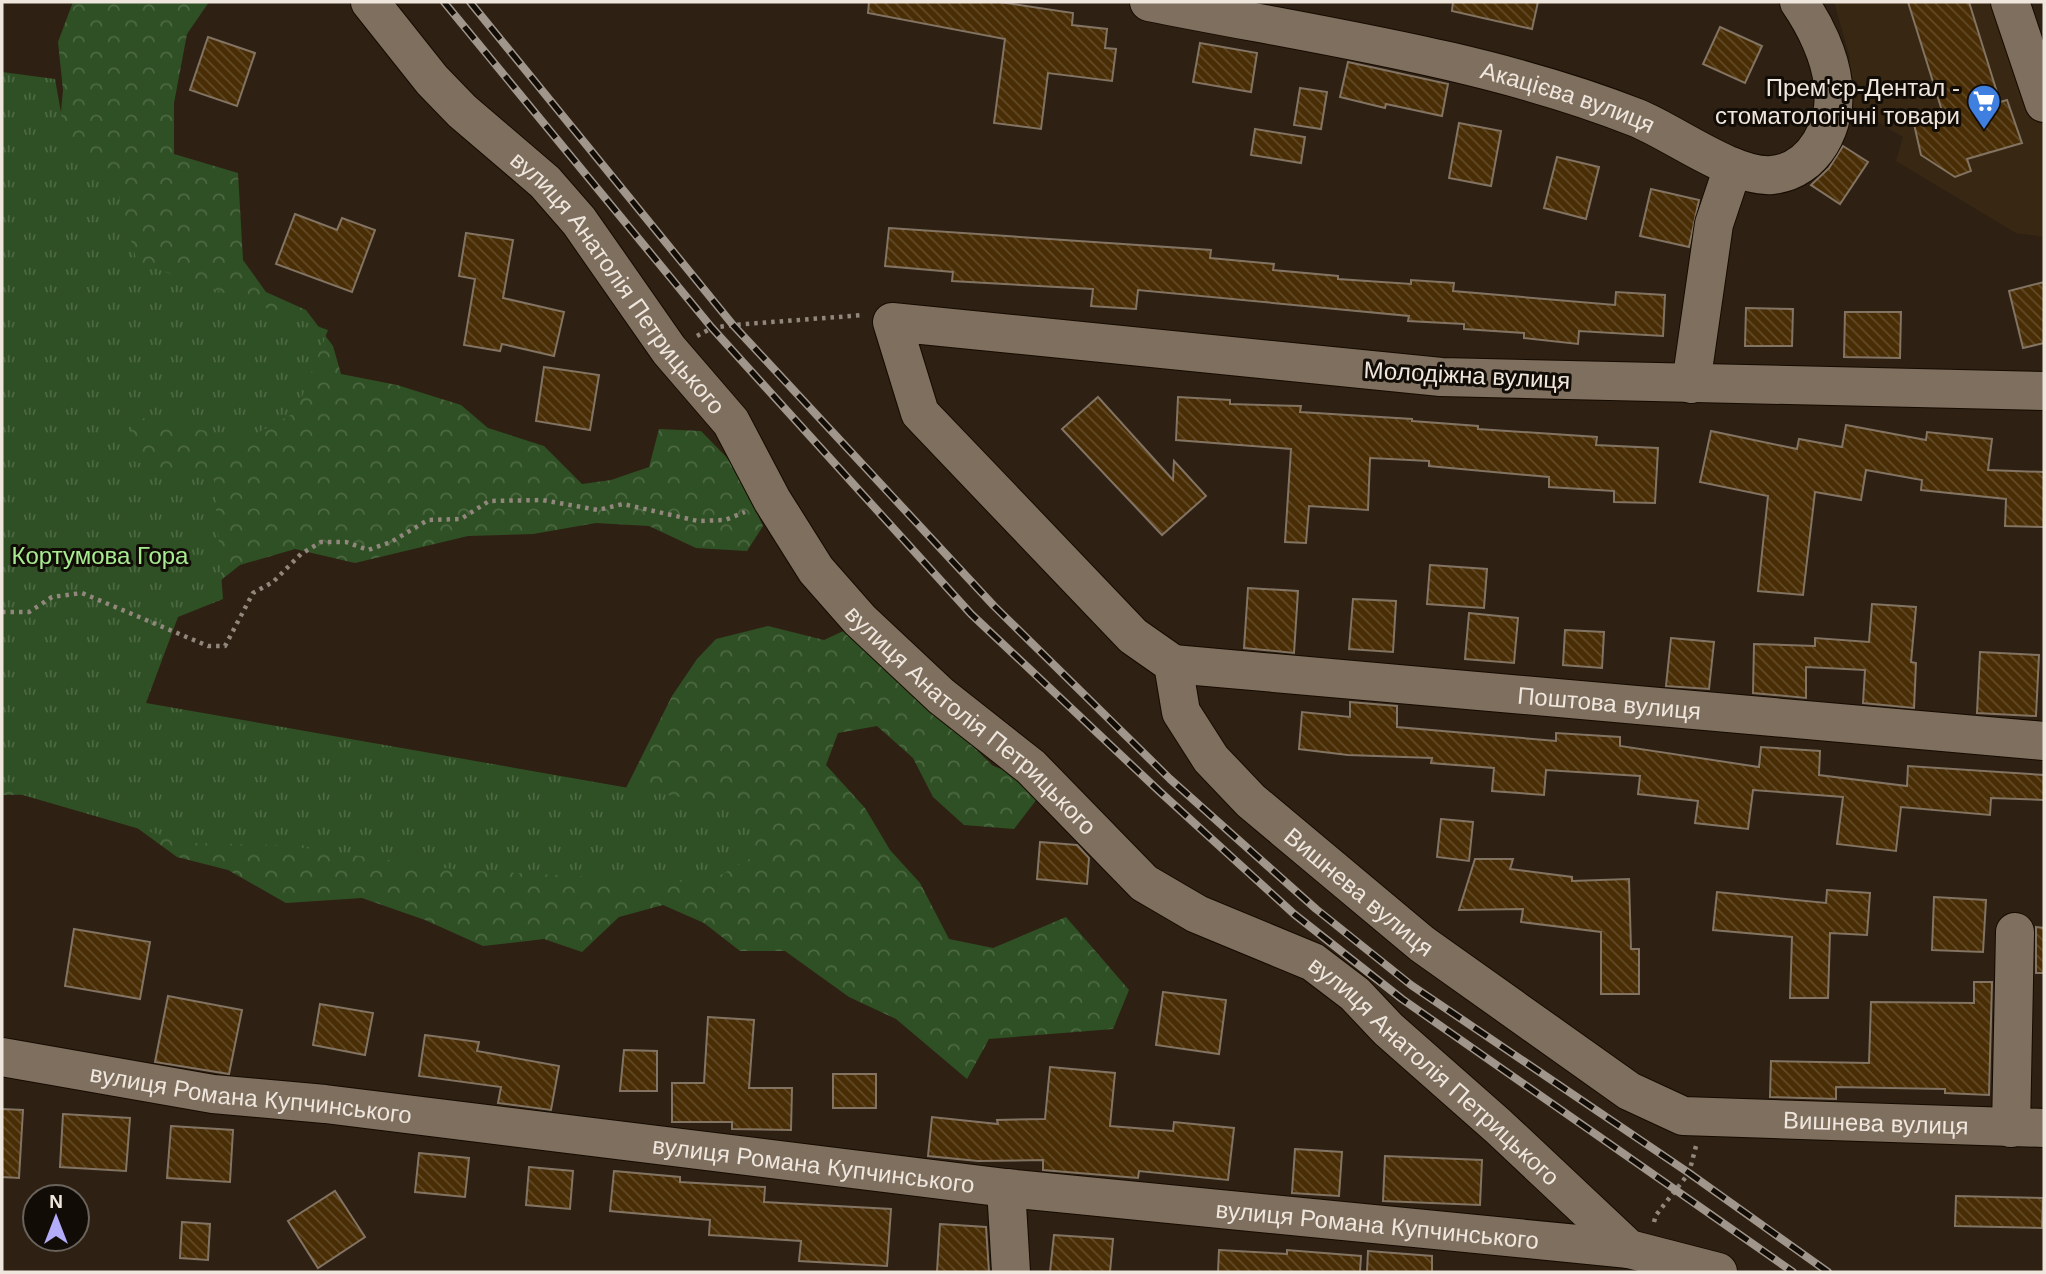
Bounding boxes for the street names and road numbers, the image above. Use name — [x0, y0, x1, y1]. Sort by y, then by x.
street label: Акацієва вулиця — [1478, 56, 1660, 138]
street label: вулиця Анатолія Петрицького — [506, 145, 731, 419]
street label: Молодіжна вулиця — [1363, 356, 1571, 394]
street label: вулиця Анатолія Петрицького — [840, 600, 1102, 840]
street label: Поштова вулиця — [1516, 681, 1702, 724]
street label: Вишнева вулиця — [1279, 822, 1439, 961]
street label: вулиця Анатолія Петрицького — [1304, 950, 1565, 1190]
street label: вулиця Романа Купчинського — [88, 1059, 414, 1128]
street label: Вишнева вулиця — [1783, 1106, 1969, 1139]
street label: вулиця Романа Купчинського — [651, 1131, 976, 1198]
street label: вулиця Романа Купчинського — [1215, 1195, 1540, 1254]

